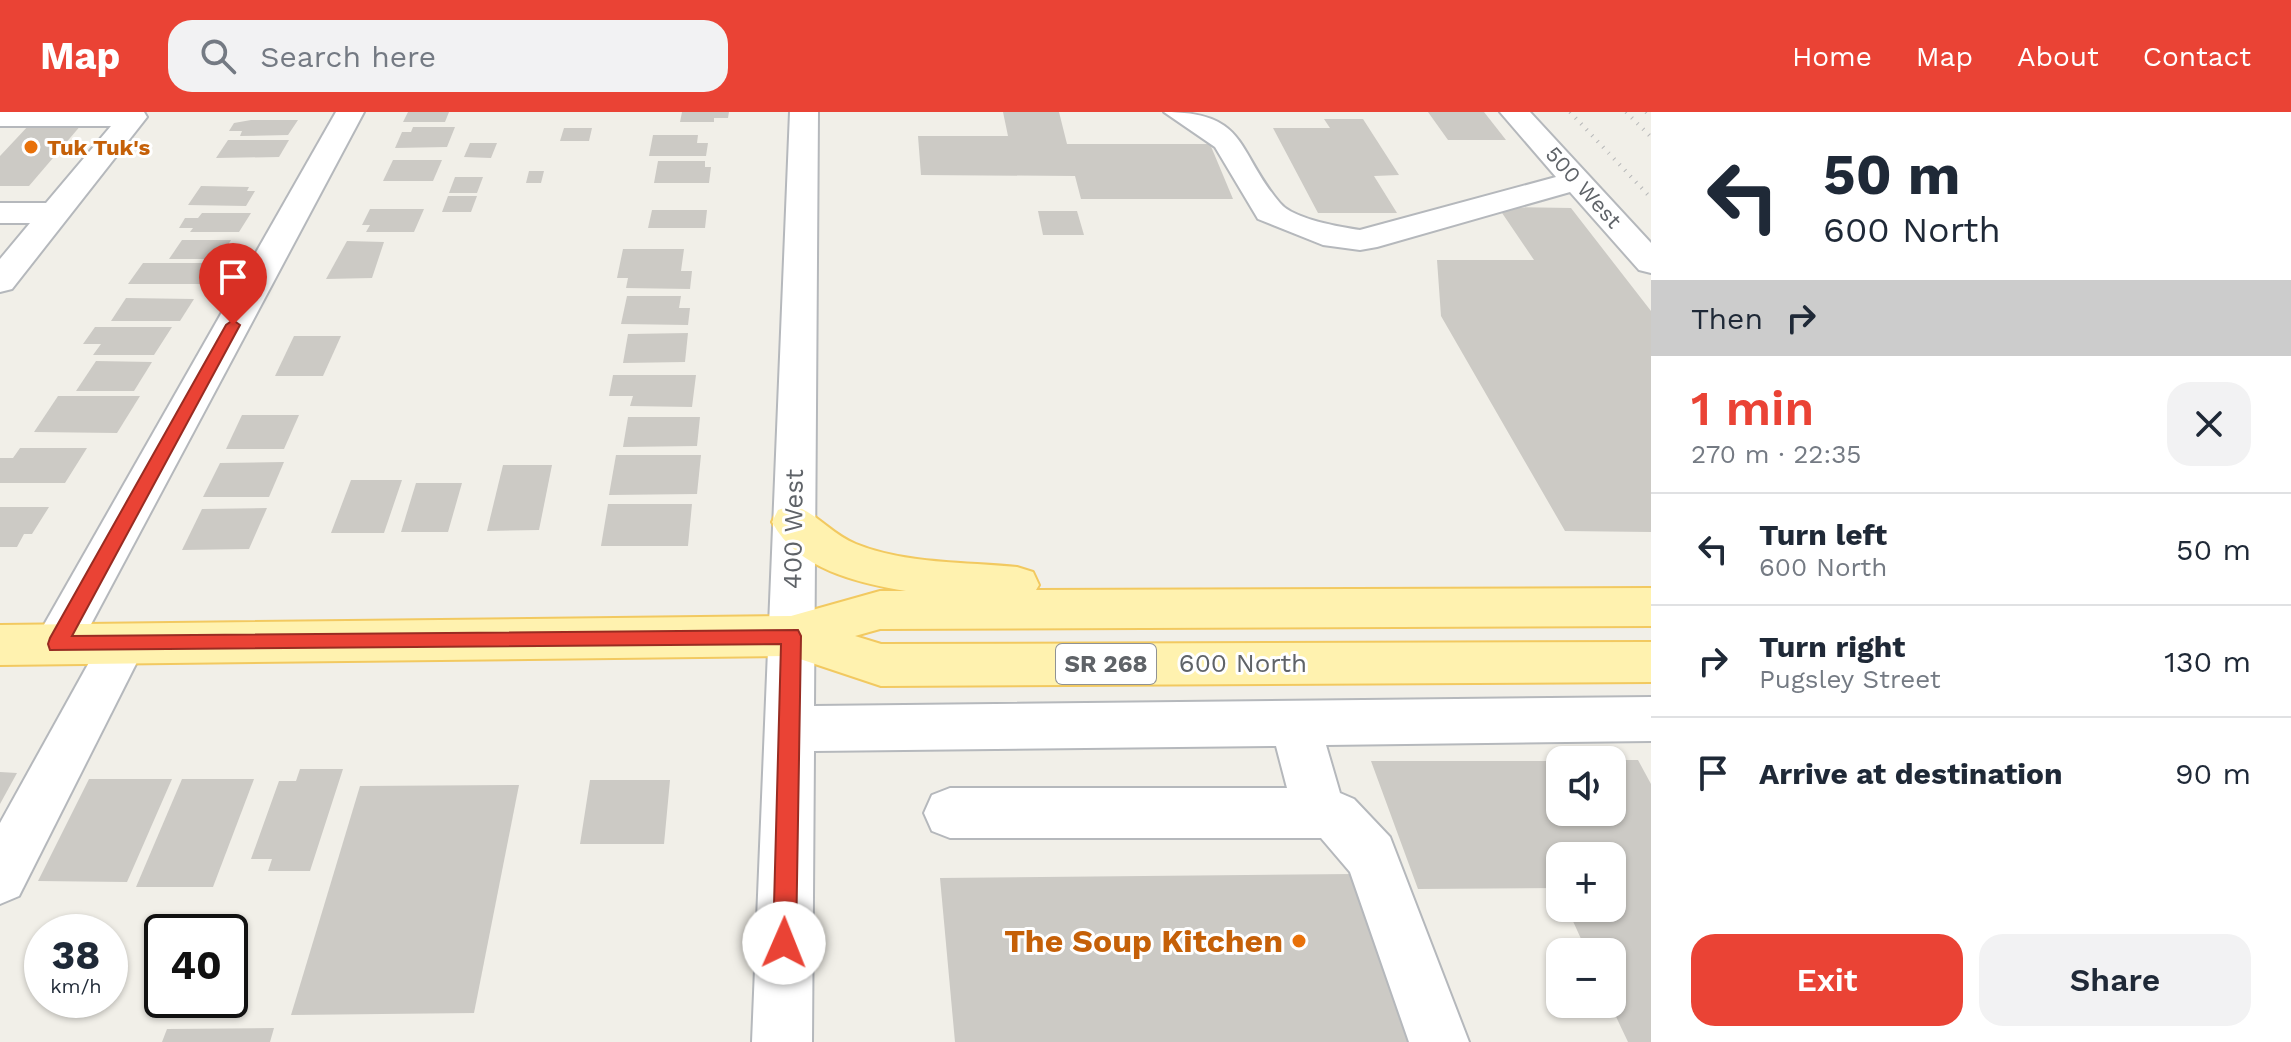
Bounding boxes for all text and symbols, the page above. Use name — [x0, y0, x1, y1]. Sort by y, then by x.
search box — [168, 20, 728, 92]
text: Map — [40, 34, 120, 78]
icon: search — [196, 34, 240, 78]
text: Search here — [260, 39, 436, 74]
text: Home — [1792, 40, 1872, 73]
text: Map — [1916, 40, 1973, 73]
text: About — [2017, 40, 2099, 73]
text: Contact — [2143, 40, 2251, 73]
place label: Tuk Tuk's — [47, 135, 151, 160]
marker: Tuk Tuk's — [22, 138, 40, 156]
street label: 500 West — [1541, 141, 1627, 233]
text: 50 m — [1823, 142, 1960, 208]
icon: left — [1691, 144, 1795, 248]
text: 600 North — [1823, 209, 2001, 251]
pin — [199, 243, 267, 325]
icon: arrive — [211, 255, 255, 299]
icon: right — [1779, 296, 1823, 340]
text: Then — [1691, 301, 1763, 336]
text: 1 min — [1691, 380, 1814, 437]
button: close — [2167, 382, 2251, 466]
text: 270 m · 22:35 — [1691, 439, 1861, 469]
street label: 400 West — [777, 469, 809, 589]
text: Turn left — [1759, 517, 1887, 552]
icon: left — [1691, 527, 1735, 571]
text: 50 m — [2176, 532, 2251, 567]
text: 600 North — [1759, 552, 1887, 582]
text: Turn right — [1759, 629, 1905, 664]
icon: right — [1691, 639, 1735, 683]
road number: SR 268 — [1056, 644, 1156, 684]
text: 130 m — [2164, 644, 2251, 679]
street label: 600 North — [1179, 648, 1307, 678]
text: Pugsley Street — [1759, 664, 1941, 694]
map controls — [1546, 746, 1626, 1018]
button: sound — [1546, 746, 1626, 826]
icon: arrive — [1691, 751, 1735, 795]
text: Arrive at destination — [1759, 756, 2063, 791]
text: 90 m — [2175, 756, 2251, 791]
button: + — [1546, 842, 1626, 922]
position arrow — [742, 901, 826, 985]
speed limit sign: 40 — [144, 914, 248, 1018]
place label: The Soup Kitchen — [1004, 922, 1283, 960]
text: 38 — [52, 932, 100, 979]
marker: The Soup Kitchen — [1290, 932, 1308, 950]
button: Exit — [1691, 934, 1963, 1026]
button: Share — [1979, 934, 2251, 1026]
button: − — [1546, 938, 1626, 1018]
text: km/h — [50, 974, 102, 998]

